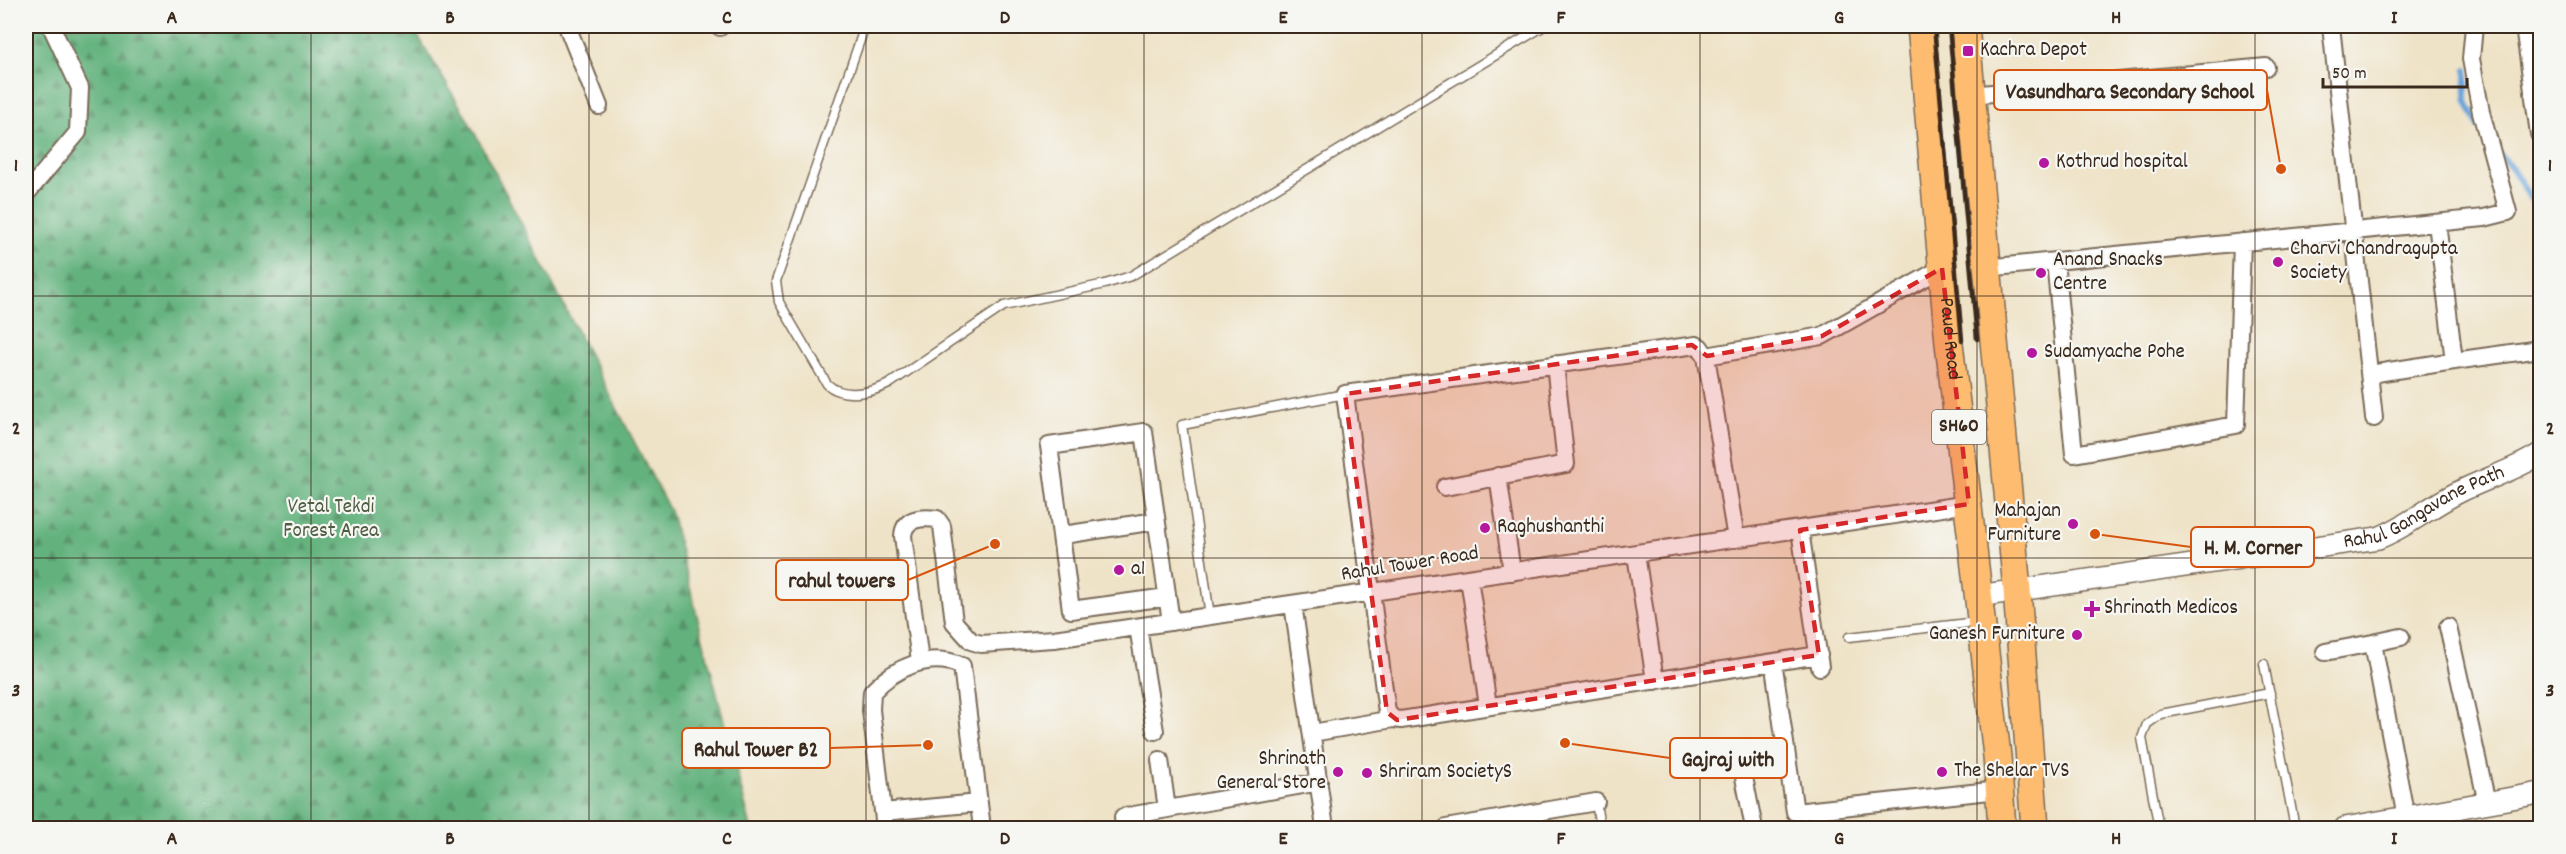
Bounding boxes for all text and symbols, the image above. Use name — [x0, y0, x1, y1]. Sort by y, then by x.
text: A — [167, 5, 178, 33]
text: B — [445, 5, 455, 33]
text: C — [722, 5, 732, 33]
text: D — [1000, 5, 1011, 33]
text: E — [1278, 5, 1288, 33]
text: F — [1557, 5, 1567, 33]
text: G — [1834, 5, 1844, 33]
text: H — [2111, 5, 2121, 33]
text: I — [2391, 5, 2398, 33]
place label: Kachra Depot — [1980, 36, 2087, 66]
marker: Kachra Depot — [1961, 44, 1975, 58]
scale bar — [2323, 51, 2467, 89]
text: 50 m — [2332, 62, 2367, 87]
callout: Vasundhara Secondary School — [1994, 70, 2267, 110]
text: Vasundhara Secondary School — [2006, 78, 2255, 109]
place label: Kothrud hospital — [2056, 148, 2188, 178]
text: 1 — [14, 153, 18, 181]
text: 1 — [2548, 153, 2552, 181]
marker: Kothrud hospital — [2037, 156, 2051, 170]
place label: Charvi Chandragupta Society — [2290, 235, 2459, 289]
place label: Anand Snacks Centre — [2053, 246, 2163, 300]
marker: Charvi Chandragupta Society — [2271, 255, 2285, 269]
marker: Anand Snacks Centre — [2034, 266, 2048, 280]
street label: Paud Road — [1930, 296, 1968, 381]
place label: Sudamyache Pohe — [2044, 338, 2185, 368]
marker: Sudamyache Pohe — [2025, 346, 2039, 360]
road number: SH60 — [1932, 410, 1986, 444]
text: 2 — [12, 416, 20, 444]
text: 2 — [2546, 416, 2554, 444]
street label: Rahul Gangavane Path — [2342, 459, 2510, 558]
park label: Vetal Tekdi Forest Area — [283, 493, 380, 547]
place label: Mahajan Furniture — [1987, 497, 2061, 551]
place label: Raghushanthi — [1497, 513, 1604, 543]
marker: Mahajan Furniture — [2066, 517, 2080, 531]
marker: Raghushanthi — [1478, 521, 1492, 535]
callout: H. M. Corner — [2191, 527, 2314, 567]
text: H. M. Corner — [2204, 534, 2303, 565]
street label: Rahul Tower Road — [1339, 539, 1481, 591]
place label: a1 — [1131, 555, 1145, 585]
callout: rahul towers — [776, 560, 908, 600]
marker: a1 — [1112, 563, 1126, 577]
text: rahul towers — [788, 567, 896, 598]
place label: Shrinath Medicos — [2104, 594, 2238, 624]
marker: Shrinath Medicos — [2085, 602, 2099, 616]
place label: Ganesh Furniture — [1929, 620, 2065, 650]
marker: Ganesh Furniture — [2070, 628, 2084, 642]
text: 3 — [12, 678, 20, 706]
text: 3 — [2546, 678, 2554, 706]
callout: Rahul Tower B2 — [682, 728, 830, 768]
text: Rahul Tower B2 — [694, 736, 818, 767]
callout: Gajraj with — [1670, 738, 1787, 778]
place label: Shrinath General Store — [1216, 745, 1326, 799]
text: Gajraj with — [1682, 746, 1774, 777]
place label: The Shelar TVS — [1954, 757, 2069, 787]
place label: Shriram SocietyS — [1379, 758, 1512, 788]
marker: Shrinath General Store — [1331, 765, 1345, 779]
marker: The Shelar TVS — [1935, 765, 1949, 779]
marker: Shriram SocietyS — [1360, 766, 1374, 780]
text: A — [167, 826, 178, 854]
text: B — [445, 826, 455, 854]
text: C — [722, 826, 732, 854]
text: D — [1000, 826, 1011, 854]
text: E — [1278, 826, 1288, 854]
text: F — [1557, 826, 1567, 854]
text: G — [1834, 826, 1844, 854]
text: H — [2111, 826, 2121, 854]
text: I — [2391, 826, 2398, 854]

